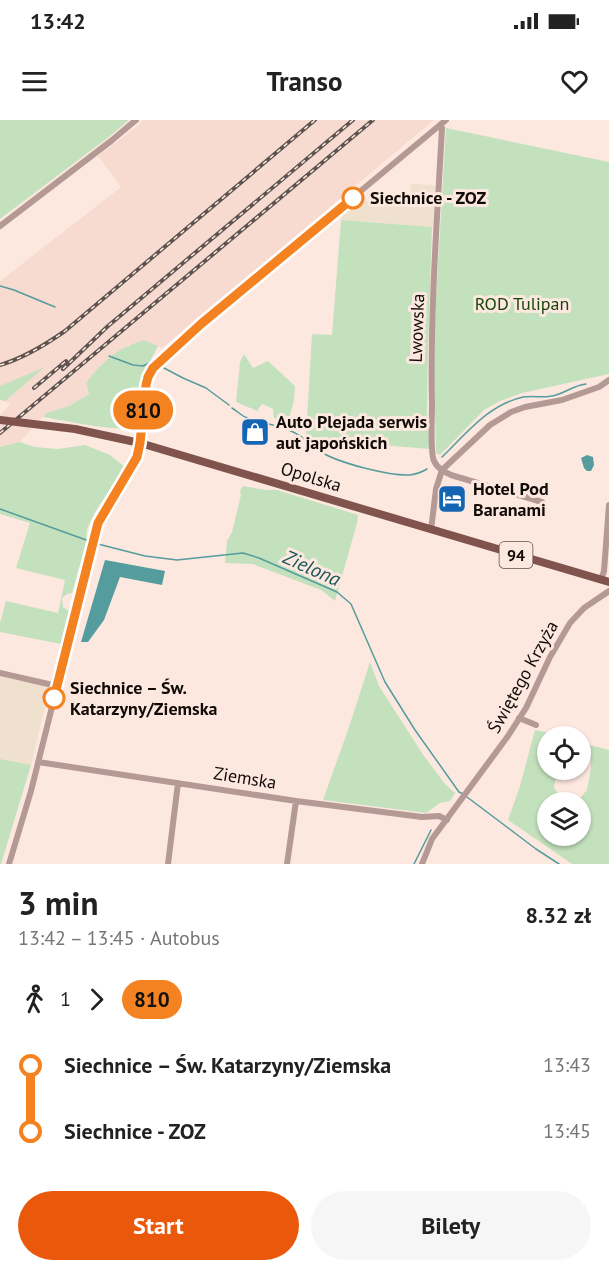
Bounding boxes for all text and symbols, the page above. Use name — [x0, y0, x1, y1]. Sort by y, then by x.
text: 13:42 — [30, 7, 86, 35]
text: Transo — [267, 64, 342, 98]
icon: menu — [18, 65, 51, 98]
icon: heart — [558, 65, 591, 98]
place label: Siechnice - ZOZ — [370, 186, 486, 209]
marker: Siechnice - ZOZ — [342, 187, 364, 209]
park label: ROD Tulipan — [475, 292, 569, 315]
street label: Lwowska — [404, 293, 429, 363]
line badge: 810 — [108, 390, 178, 430]
text: 810 — [125, 397, 161, 424]
place label: Auto Plejada serwis aut japońskich — [276, 410, 428, 454]
shop icon: Auto Plejada serwis aut japońskich — [239, 416, 271, 448]
street label: Opolska — [278, 456, 344, 497]
place label: Hotel Pod Baranami — [473, 477, 549, 521]
hotel icon: Hotel Pod Baranami — [436, 483, 468, 515]
road number: 94 — [500, 542, 532, 568]
water label: Zielona — [278, 543, 345, 592]
street label: Świętego Krzyża — [482, 616, 563, 737]
place label: Siechnice – Św. Katarzyny/Ziemska — [70, 676, 217, 720]
marker: Siechnice – Św. Katarzyny/Ziemska — [43, 687, 65, 709]
map controls — [537, 726, 591, 846]
button: locate — [537, 726, 591, 780]
street label: Ziemska — [212, 761, 278, 794]
button: layers — [537, 792, 591, 846]
text: 3 min — [18, 881, 99, 924]
text: 8.32 zł — [526, 901, 591, 929]
text: 13:42 – 13:45 · Autobus — [18, 925, 220, 951]
icon: walk — [18, 983, 51, 1016]
icon: forward — [80, 983, 113, 1016]
text: 1 — [60, 986, 71, 1012]
text: 810 — [134, 986, 170, 1013]
text: Siechnice – Św. Katarzyny/Ziemska — [64, 1051, 391, 1079]
text: 13:43 — [543, 1052, 591, 1078]
text: Siechnice - ZOZ — [64, 1117, 206, 1145]
text: 13:45 — [543, 1118, 591, 1144]
button: Start — [18, 1191, 299, 1260]
button: Bilety — [311, 1191, 591, 1260]

